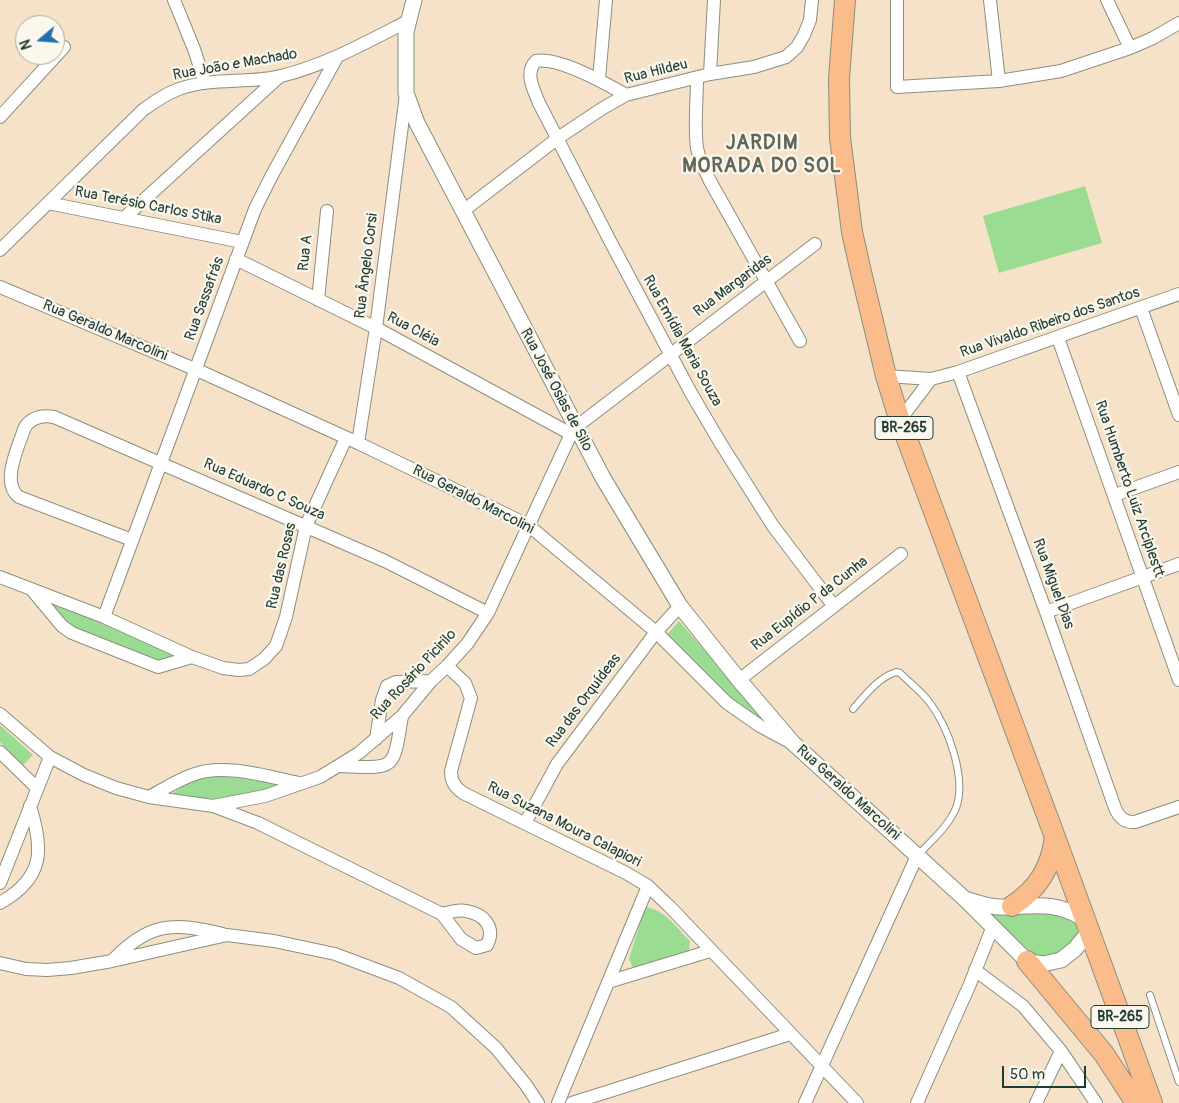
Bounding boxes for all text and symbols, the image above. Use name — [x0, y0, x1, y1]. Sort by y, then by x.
north arrow — [15, 15, 65, 65]
text: N — [17, 37, 36, 52]
street label: Rua João e Machado — [171, 45, 299, 85]
street label: Rua Hildeu — [622, 55, 690, 89]
district label: JARDIM MORADA DO SOL — [681, 132, 843, 179]
street label: Rua Terésio Carlos Stika — [73, 183, 223, 229]
street label: Rua Ângelo Corsi — [352, 212, 382, 320]
street label: Rua A — [295, 234, 317, 272]
street label: Rua Margaridas — [690, 251, 776, 321]
street label: Rua Sassafrás — [182, 255, 228, 343]
street label: Rua Emídia Maria Souza — [638, 272, 726, 410]
street label: Rua Vivaldo Ribeiro dos Santos — [958, 284, 1142, 362]
street label: Rua Geraldo Marcolini — [40, 297, 170, 365]
street label: Rua Cléia — [384, 309, 442, 351]
street label: Rua José Osias de Silo — [516, 325, 596, 455]
street label: Rua Humberto Luiz Arciplestt — [1090, 398, 1168, 580]
road number: BR-265 — [875, 416, 933, 439]
street label: Rua Eduardo C Souza — [200, 455, 328, 525]
street label: Rua Geraldo Marcolini — [409, 462, 537, 538]
street label: Rua das Rosas — [263, 521, 301, 611]
street label: Rua Miguel Dias — [1028, 536, 1078, 632]
street label: Rua Eupídio P da Cunha — [748, 553, 872, 655]
street label: Rua Rosário Picirilo — [367, 626, 461, 724]
street label: Rua das Orquídeas — [543, 650, 625, 752]
street label: Rua Geraldo Marcolini — [792, 741, 904, 845]
street label: Rua Suzana Moura Calapiori — [484, 778, 644, 872]
road number: BR-265 — [1091, 1006, 1149, 1028]
scale bar — [1004, 1056, 1088, 1088]
text: 50 m — [1010, 1065, 1045, 1084]

